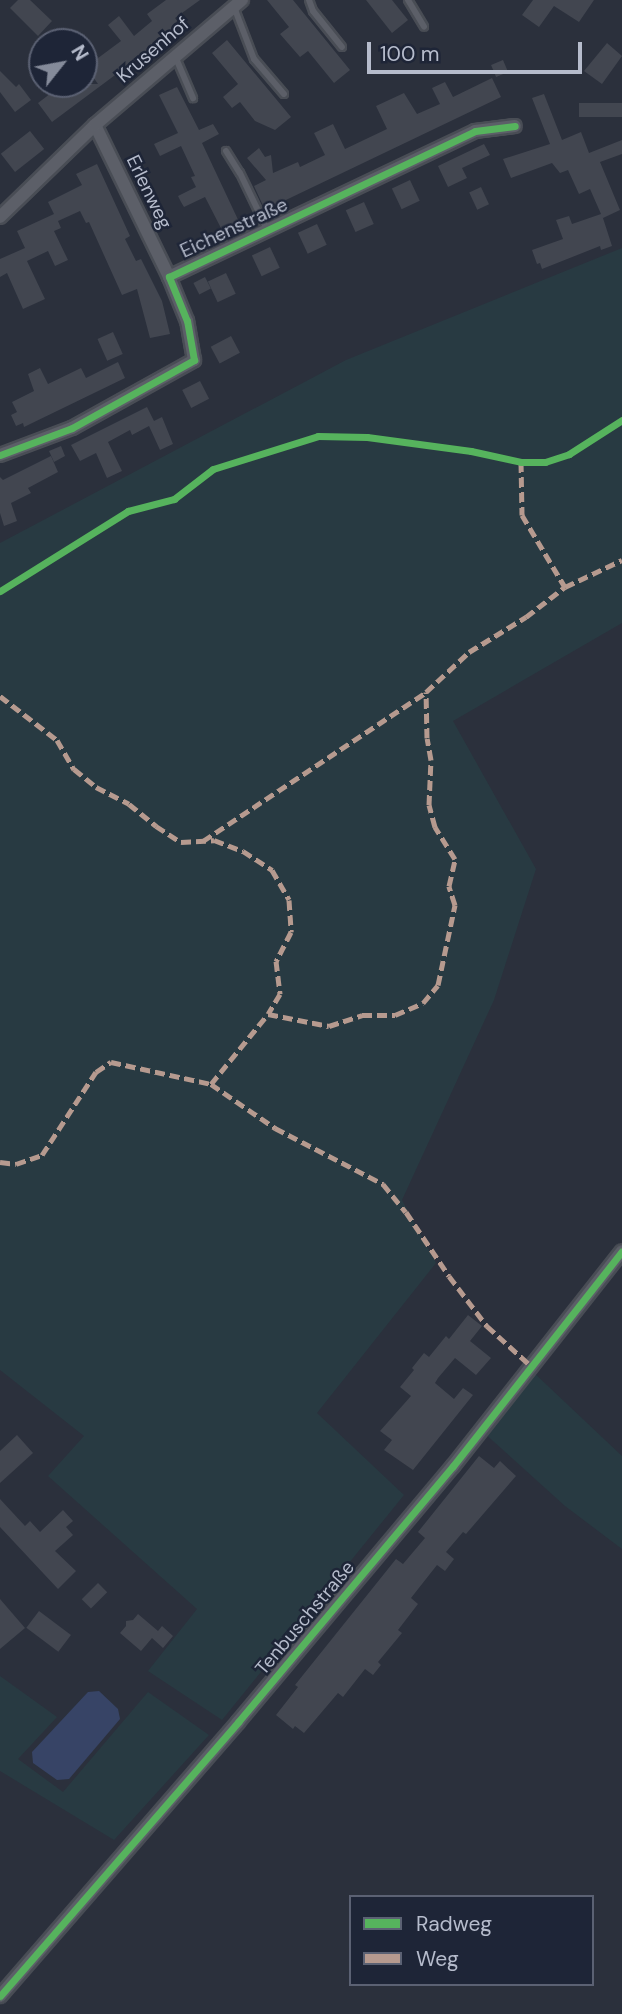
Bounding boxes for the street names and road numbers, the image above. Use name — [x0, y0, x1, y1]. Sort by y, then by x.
street label: Krusenhof — [112, 12, 194, 88]
street label: Erlenweg — [121, 151, 177, 233]
street label: Eichenstraße — [177, 193, 291, 263]
street label: Tenbuschstraße — [251, 1556, 359, 1680]

